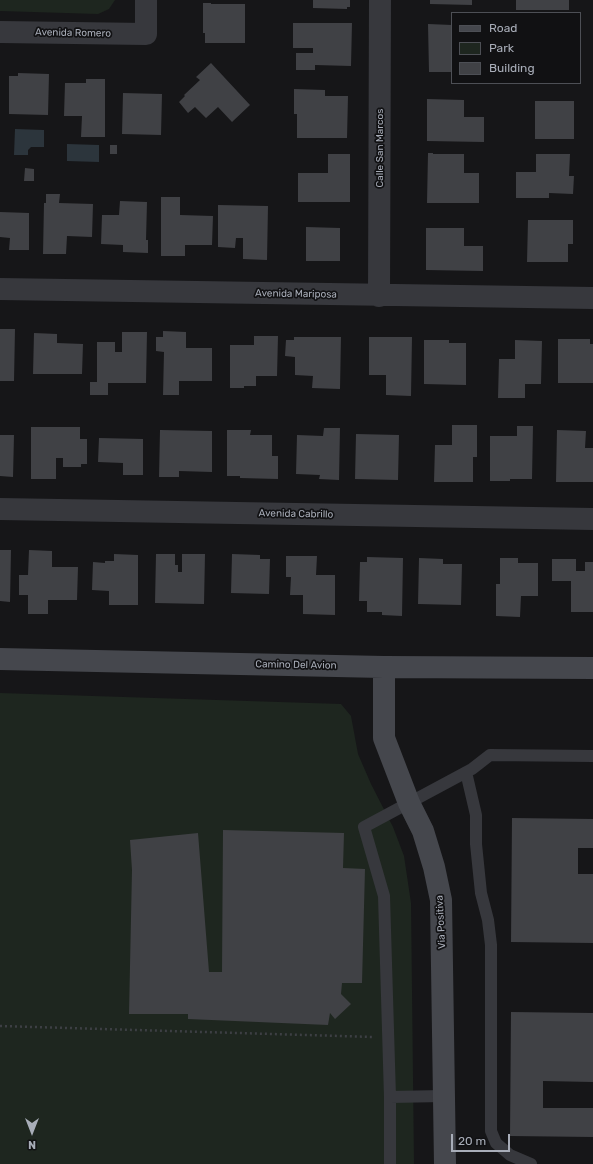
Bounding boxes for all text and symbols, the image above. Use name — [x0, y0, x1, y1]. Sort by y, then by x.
legend — [451, 12, 581, 84]
text: Road — [489, 21, 517, 35]
street label: Avenida Romero — [35, 26, 111, 40]
text: Park — [489, 41, 514, 55]
text: Building — [489, 61, 535, 75]
street label: Calle San Marcos — [374, 109, 386, 187]
street label: Avenida Mariposa — [255, 287, 337, 301]
street label: Avenida Cabrillo — [259, 507, 333, 521]
street label: Camino Del Avion — [255, 658, 337, 672]
street label: Via Positiva — [434, 895, 448, 949]
north arrow — [12, 1112, 52, 1152]
scale bar — [453, 1126, 512, 1152]
text: 20 m — [458, 1134, 486, 1148]
text: N — [28, 1138, 36, 1151]

